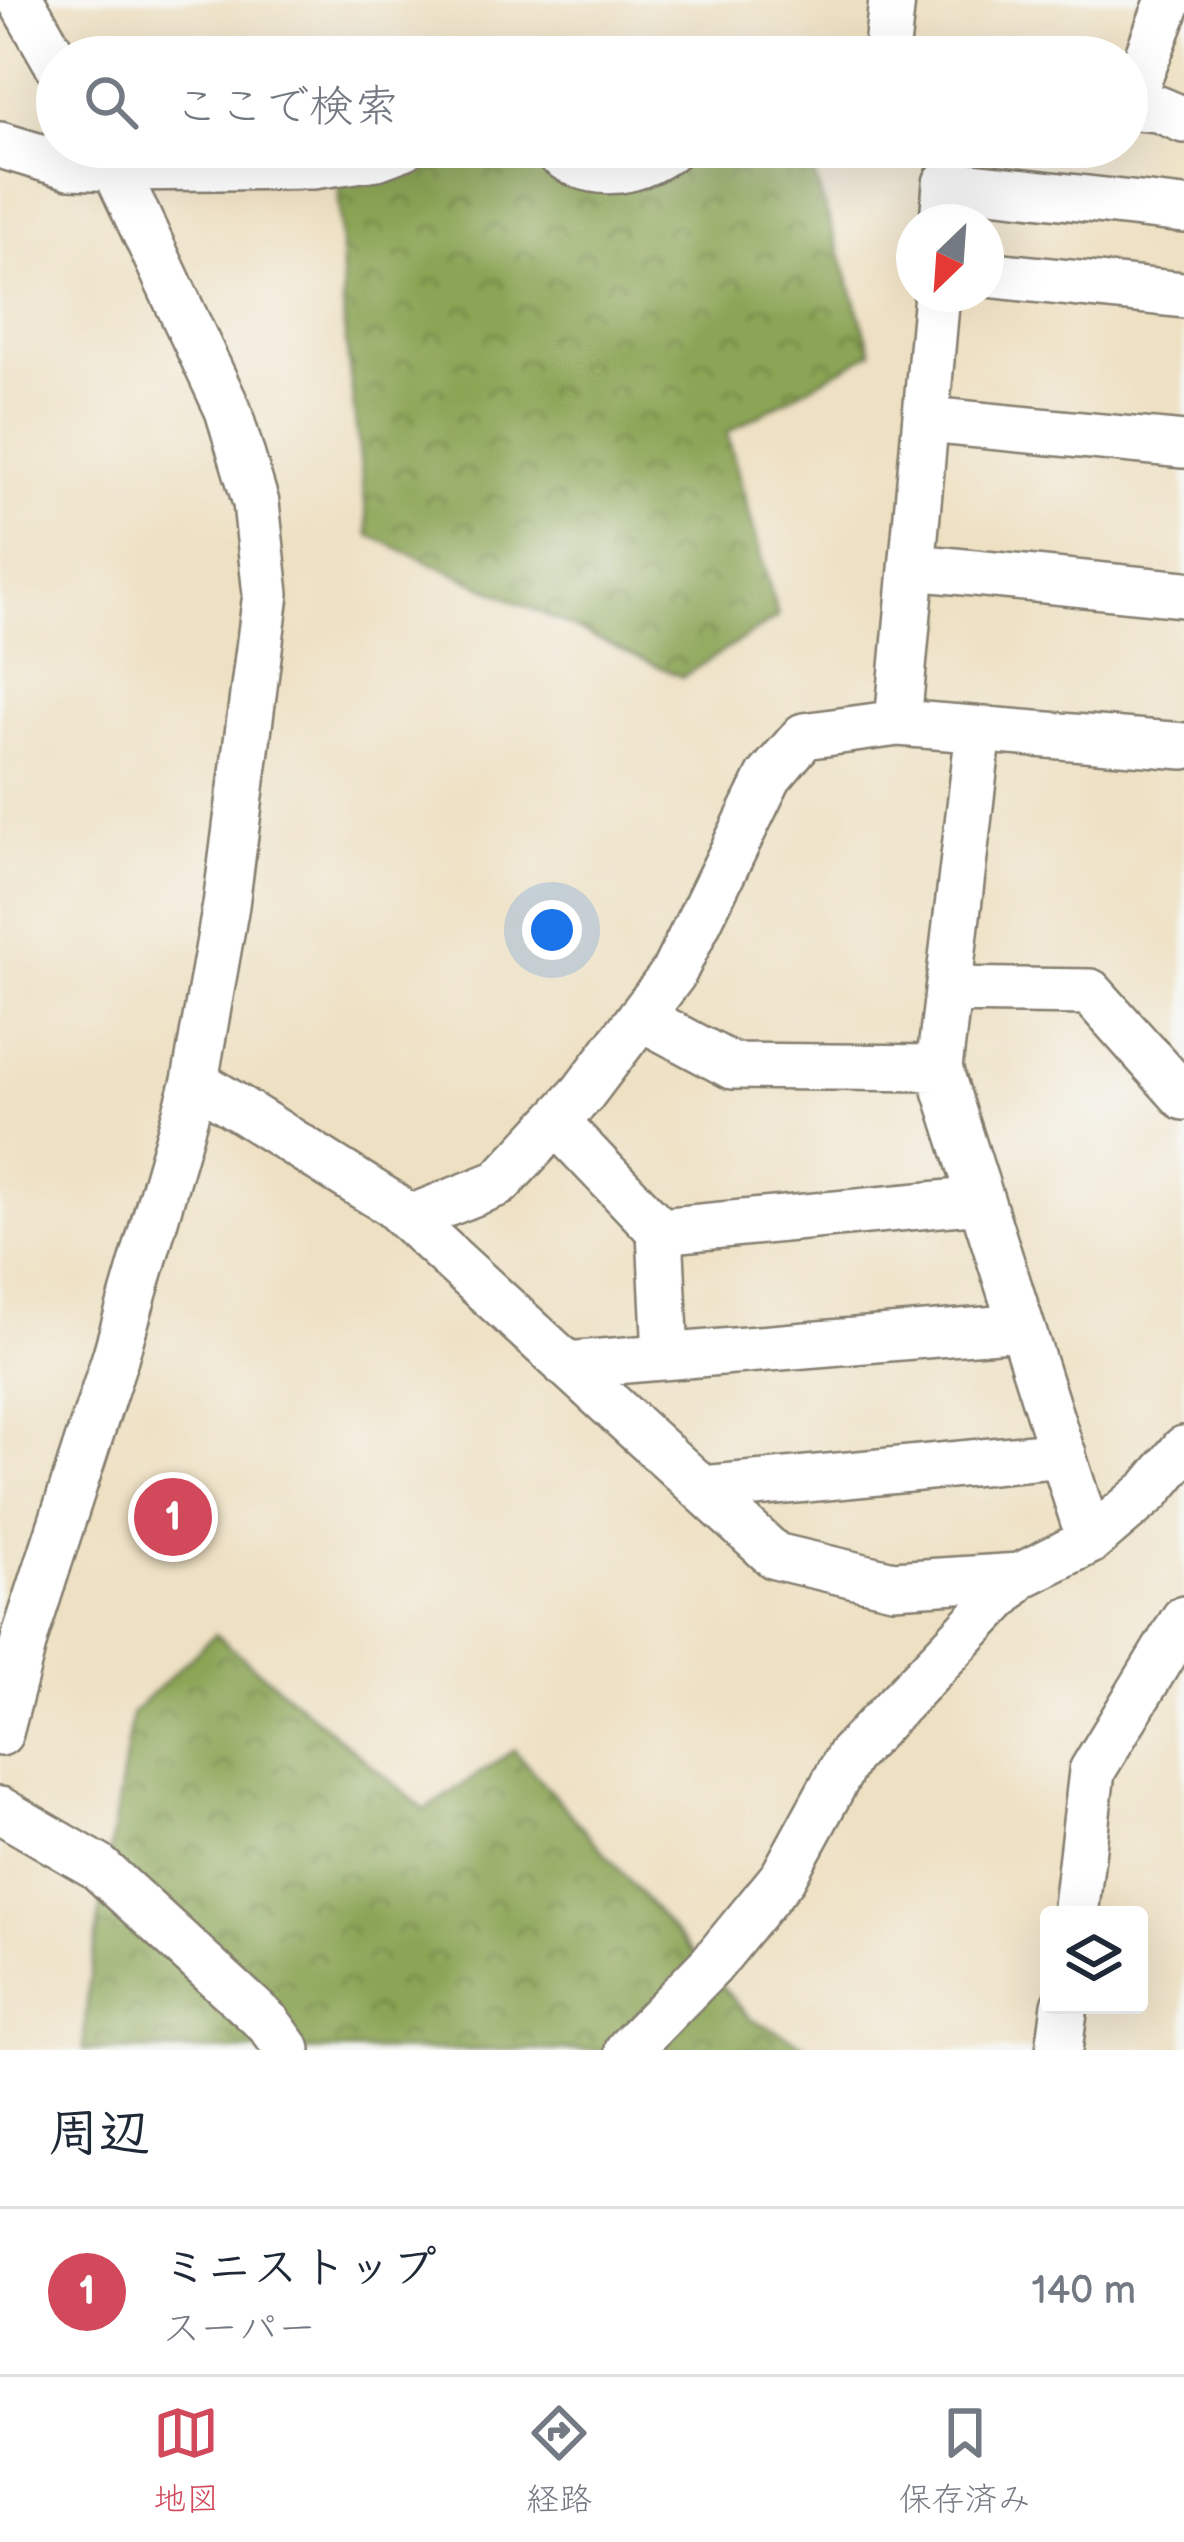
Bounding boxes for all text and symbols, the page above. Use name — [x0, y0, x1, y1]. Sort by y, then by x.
search box — [36, 36, 1148, 168]
icon: search — [78, 69, 144, 135]
text: ここで検索 — [174, 80, 399, 135]
north arrow — [896, 204, 1004, 312]
your location — [522, 900, 582, 960]
pin: 1 — [134, 1472, 212, 1562]
map controls — [1040, 1906, 1148, 2014]
button: layers — [1040, 1906, 1148, 2014]
text: 周辺 — [48, 2104, 150, 2165]
text: ミニストップ — [162, 2241, 437, 2296]
text: 1 — [79, 2268, 95, 2315]
text: 140 m — [1031, 2268, 1136, 2315]
text: スーパー — [162, 2306, 316, 2353]
tab: 地図 — [153, 2400, 219, 2520]
tab: 経路 — [526, 2400, 592, 2520]
tab: 保存済み — [899, 2400, 1031, 2520]

